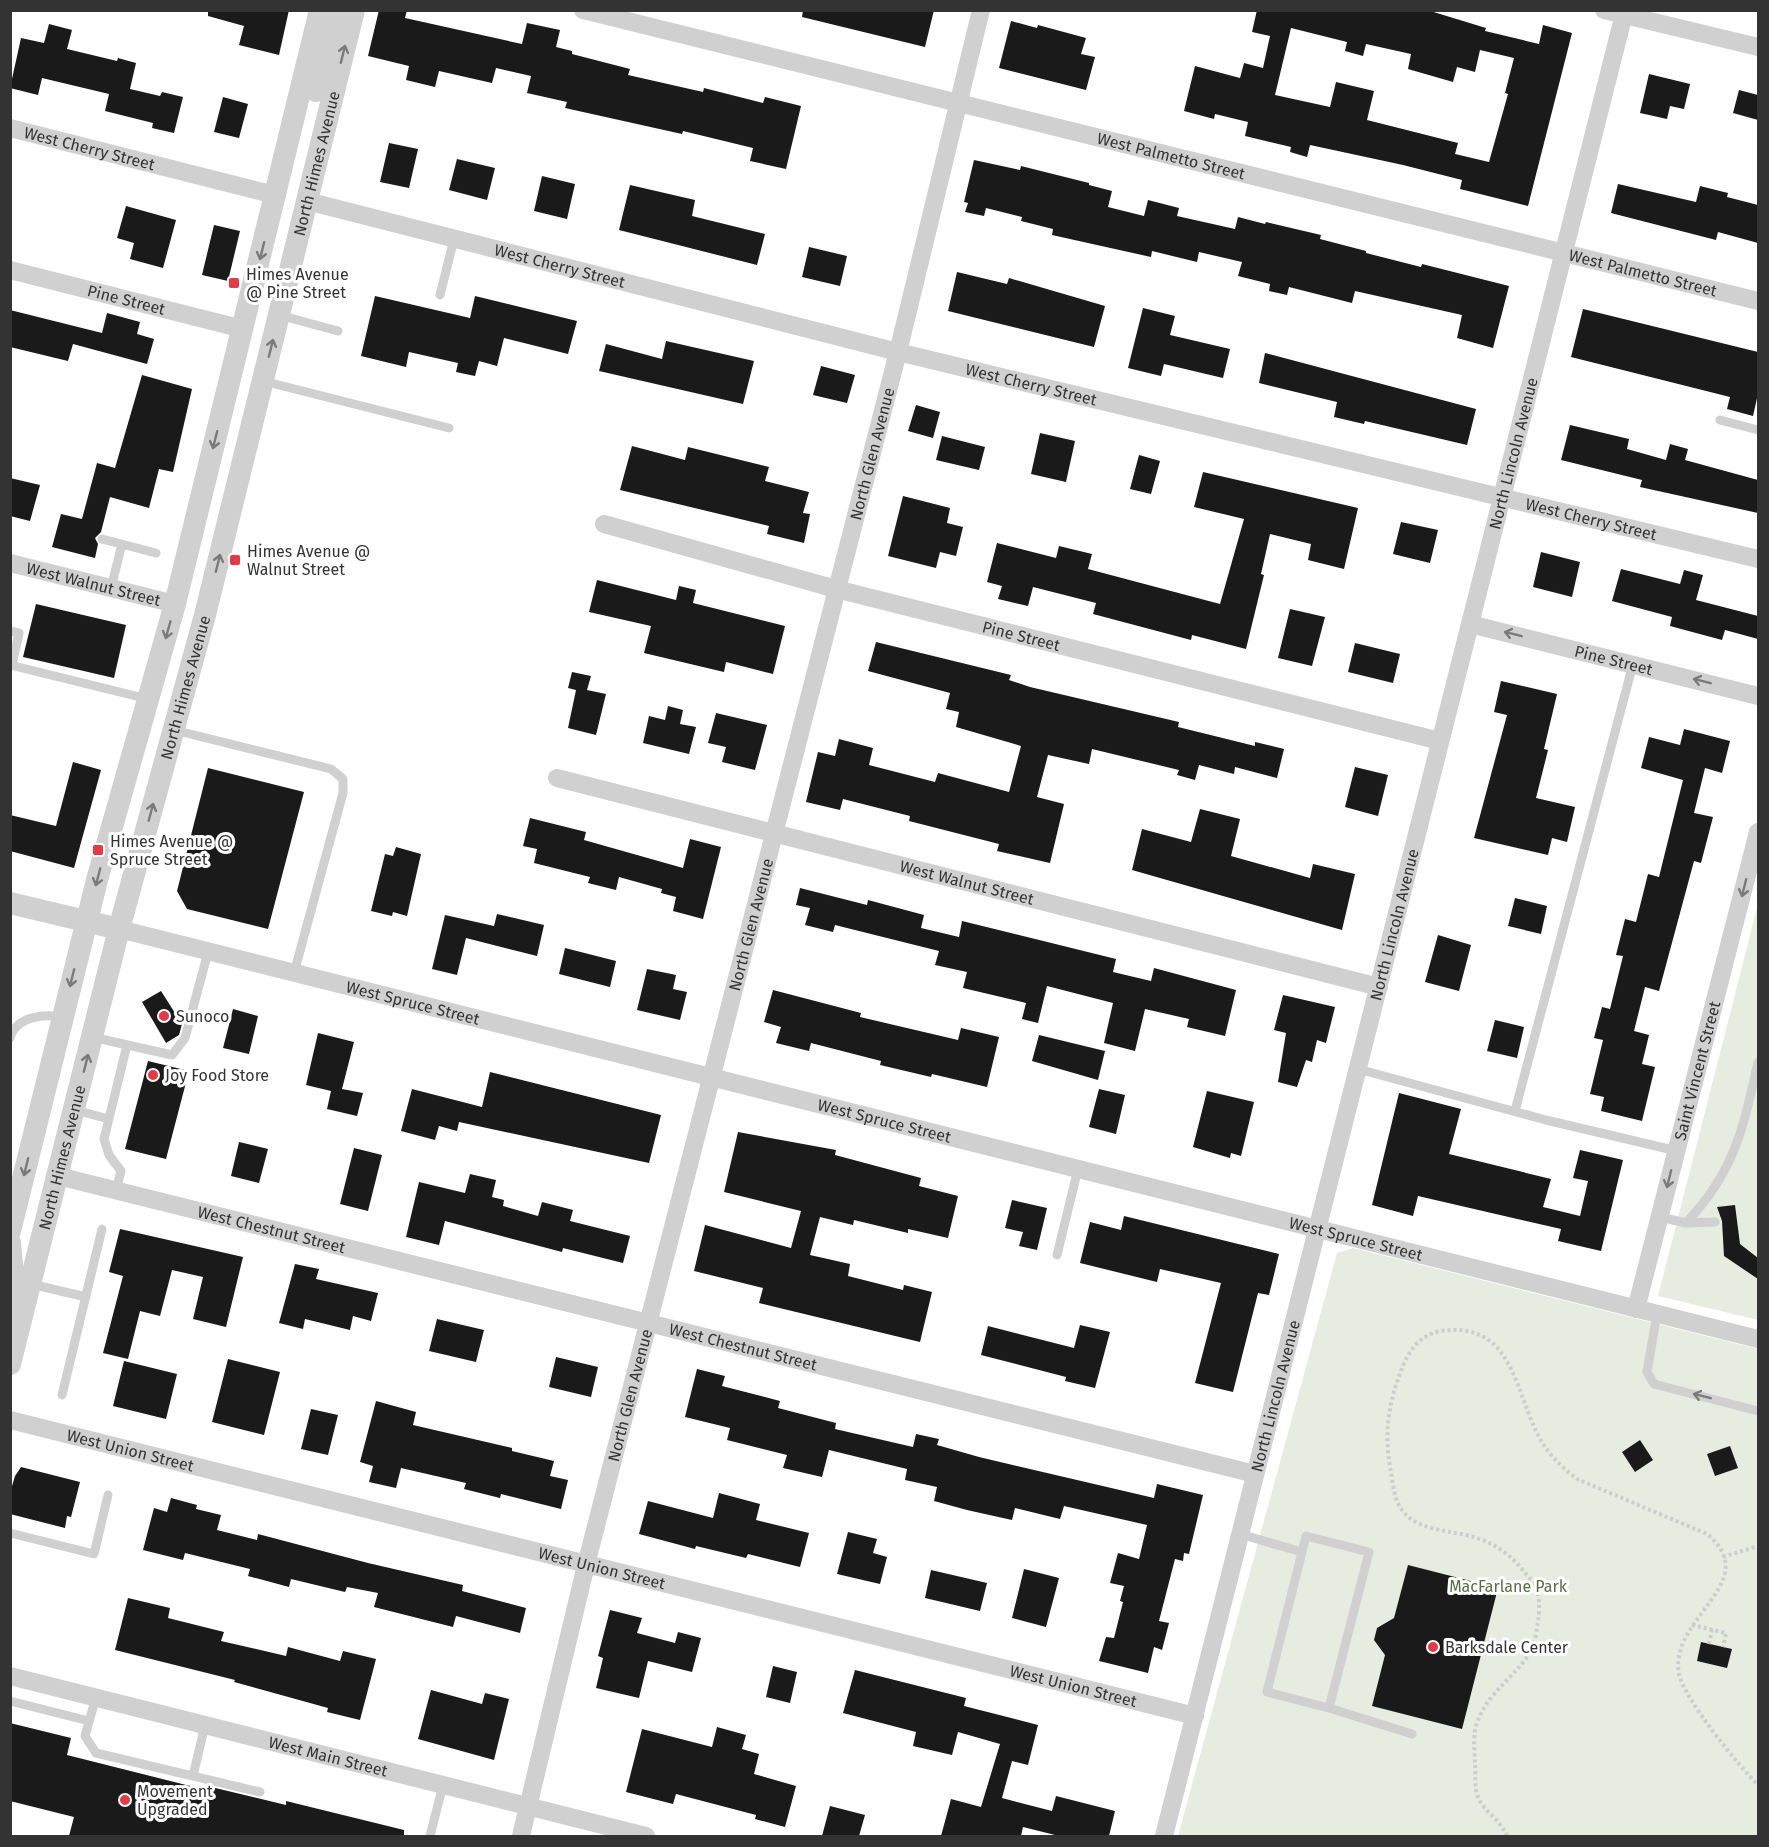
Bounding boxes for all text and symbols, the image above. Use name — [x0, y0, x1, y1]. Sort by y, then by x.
one-way arrow — [338, 45, 350, 64]
street label: North Himes Avenue — [289, 89, 343, 238]
street label: West Cherry Street — [22, 122, 157, 174]
street label: West Palmetto Street — [1095, 128, 1247, 183]
street label: West Cherry Street — [493, 240, 627, 291]
one-way arrow — [255, 241, 267, 260]
street label: West Palmetto Street — [1567, 245, 1719, 300]
place label: Himes Avenue @ Pine Street — [246, 265, 349, 302]
marker: Himes Avenue @ Pine Street — [227, 276, 241, 290]
street label: Pine Street — [85, 280, 167, 318]
one-way arrow — [265, 339, 277, 358]
street label: West Cherry Street — [964, 359, 1099, 409]
street label: North Lincoln Avenue — [1485, 375, 1541, 531]
street label: North Glen Avenue — [846, 386, 898, 522]
one-way arrow — [209, 431, 221, 450]
street label: West Cherry Street — [1524, 494, 1659, 544]
place label: Himes Avenue @ Walnut Street — [247, 542, 370, 579]
marker: Himes Avenue @ Walnut Street — [228, 553, 242, 567]
one-way arrow — [212, 554, 224, 573]
street label: West Walnut Street — [24, 558, 163, 610]
street label: North Himes Avenue — [156, 613, 214, 762]
street label: Pine Street — [980, 617, 1062, 655]
one-way arrow — [162, 620, 173, 639]
one-way arrow — [1503, 628, 1522, 640]
street label: Pine Street — [1573, 641, 1655, 679]
one-way arrow — [1693, 675, 1712, 687]
one-way arrow — [146, 803, 158, 822]
place label: Himes Avenue @ Spruce Street — [110, 832, 233, 869]
marker: Himes Avenue @ Spruce Street — [91, 843, 105, 857]
street label: North Lincoln Avenue — [1366, 847, 1422, 1003]
street label: North Glen Avenue — [725, 856, 777, 993]
street label: West Walnut Street — [898, 856, 1036, 908]
one-way arrow — [92, 867, 103, 886]
one-way arrow — [1738, 879, 1749, 898]
one-way arrow — [66, 968, 78, 987]
street label: West Spruce Street — [344, 977, 482, 1028]
street label: Saint Vincent Street — [1670, 999, 1724, 1142]
place label: Sunoco — [176, 1007, 229, 1026]
marker: Sunoco — [157, 1009, 171, 1023]
one-way arrow — [81, 1054, 93, 1073]
place label: Joy Food Store — [165, 1066, 269, 1085]
marker: Joy Food Store — [146, 1068, 160, 1082]
street label: North Himes Avenue — [34, 1083, 89, 1232]
street label: West Spruce Street — [816, 1095, 953, 1146]
one-way arrow — [20, 1158, 32, 1177]
one-way arrow — [1663, 1169, 1675, 1188]
street label: West Chestnut Street — [196, 1202, 348, 1257]
street label: West Spruce Street — [1287, 1213, 1425, 1264]
street label: North Lincoln Avenue — [1247, 1318, 1303, 1474]
street label: West Chestnut Street — [667, 1319, 819, 1374]
street label: North Glen Avenue — [604, 1327, 656, 1464]
one-way arrow — [1693, 1390, 1712, 1402]
street label: West Union Street — [65, 1425, 196, 1475]
street label: West Union Street — [536, 1543, 668, 1593]
park label: MacFarlane Park — [1449, 1577, 1568, 1596]
place label: Barksdale Center — [1445, 1638, 1569, 1657]
marker: Barksdale Center — [1426, 1640, 1440, 1654]
street label: West Union Street — [1008, 1661, 1139, 1711]
street label: West Main Street — [267, 1732, 390, 1780]
place label: Movement Upgraded — [137, 1782, 213, 1819]
marker: Movement Upgraded — [118, 1793, 132, 1807]

